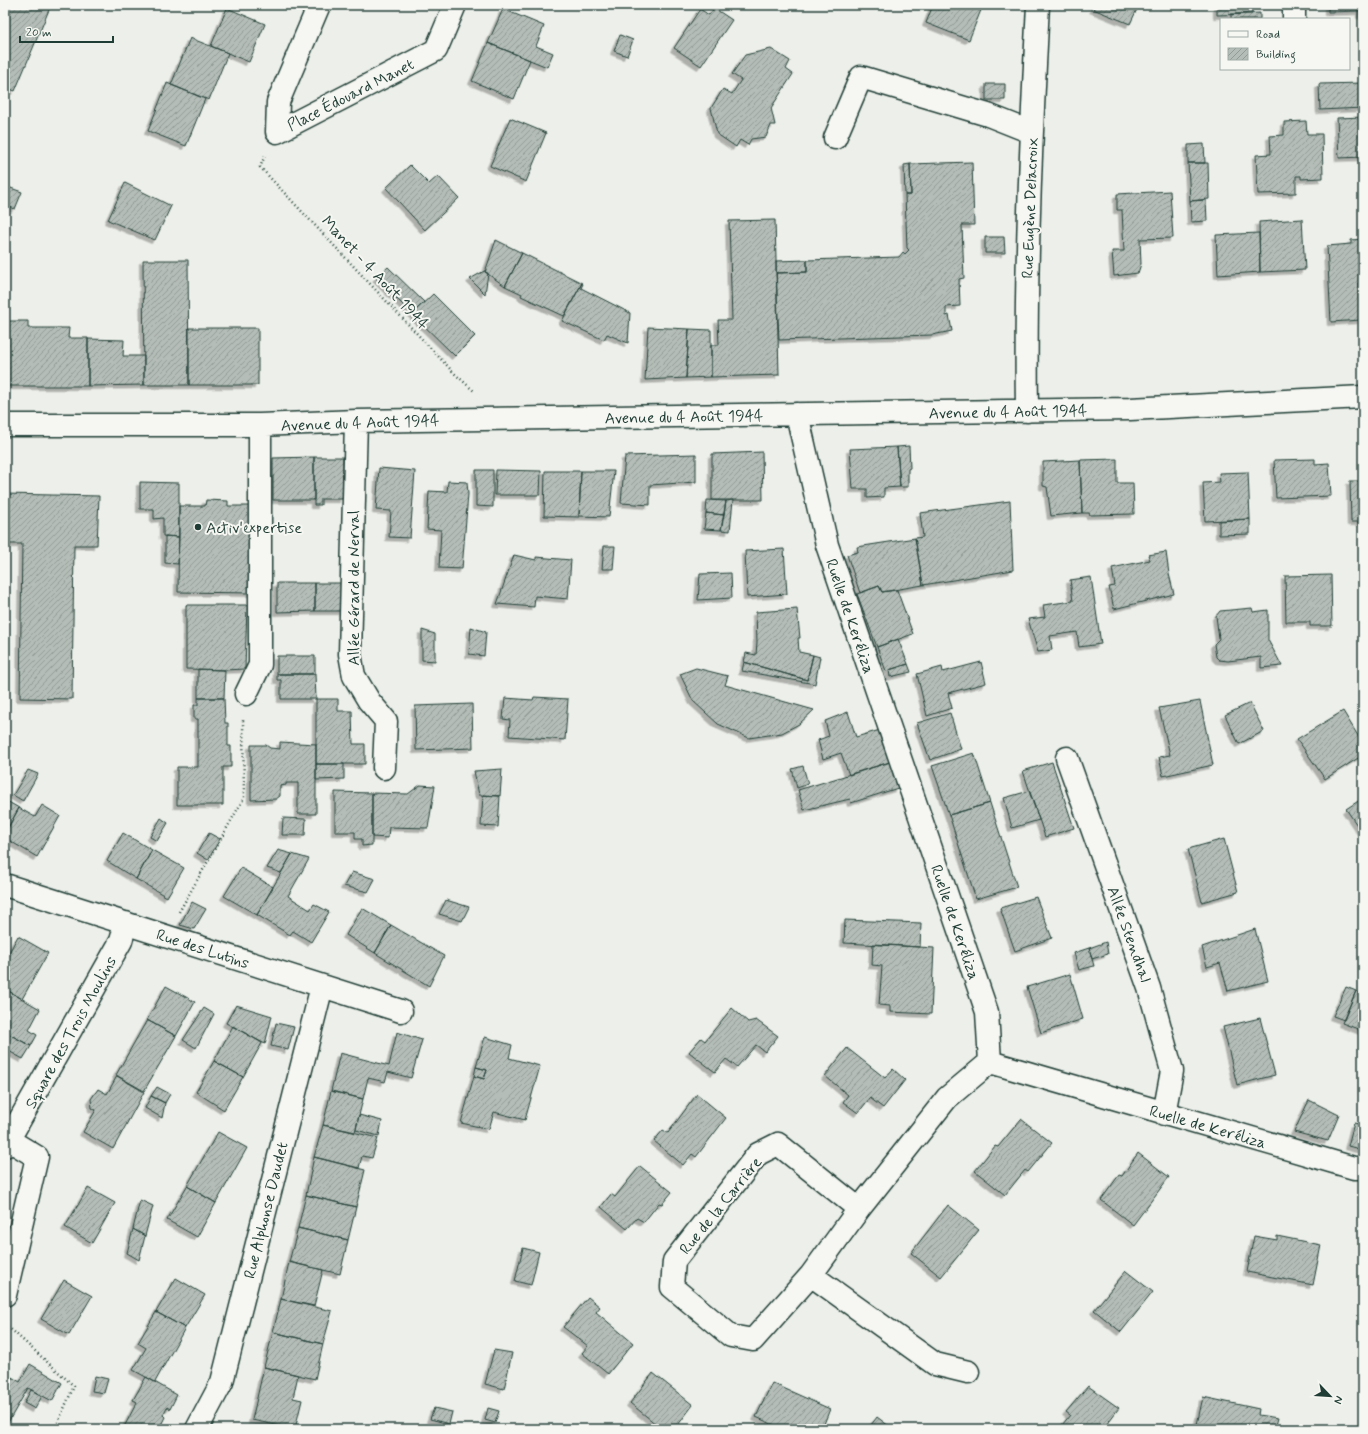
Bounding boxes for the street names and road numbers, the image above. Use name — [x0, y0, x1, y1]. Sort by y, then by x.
street label: Place Édouard Manet — [284, 54, 418, 136]
street label: Rue Eugène Delacroix — [1018, 137, 1043, 279]
street label: Manet - 4 Août 1944 — [316, 211, 433, 335]
street label: Avenue du 4 Août 1944 — [929, 401, 1088, 424]
street label: Avenue du 4 Août 1944 — [605, 406, 764, 429]
street label: Avenue du 4 Août 1944 — [280, 410, 440, 437]
street label: Allée Gérard de Nerval — [344, 510, 365, 666]
street label: Ruelle de Keréliza — [820, 556, 879, 677]
street label: Ruelle de Keréliza — [925, 862, 984, 983]
street label: Allée Stendhal — [1101, 884, 1156, 985]
street label: Rue des Lutins — [153, 925, 252, 974]
street label: Square des Trois Moulins — [21, 953, 122, 1113]
street label: Ruelle de Keréliza — [1147, 1101, 1268, 1154]
street label: Rue Alphonse Daudet — [239, 1140, 294, 1281]
street label: Rue de la Carrière — [675, 1153, 767, 1259]

